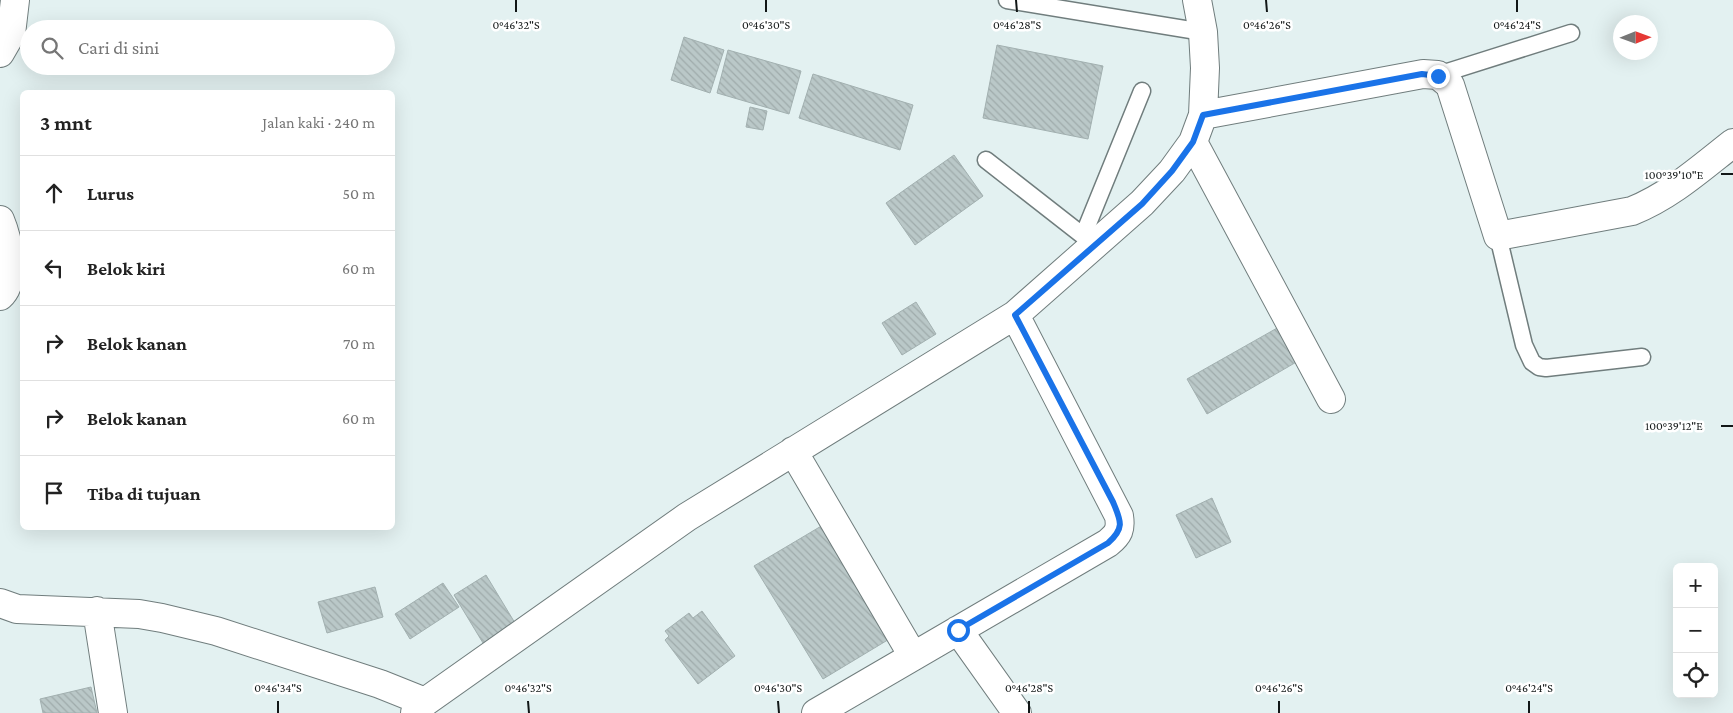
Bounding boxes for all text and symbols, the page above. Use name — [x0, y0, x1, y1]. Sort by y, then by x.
north arrow — [1613, 15, 1658, 60]
text: 0°46'32"S — [492, 18, 540, 32]
text: 0°46'30"S — [742, 18, 790, 32]
text: 0°46'28"S — [993, 18, 1041, 32]
text: 0°46'26"S — [1243, 18, 1291, 32]
text: 0°46'24"S — [1493, 18, 1541, 32]
search box — [20, 20, 395, 75]
icon: search — [38, 34, 66, 62]
text: Cari di sini — [78, 37, 159, 58]
route end — [1427, 65, 1450, 88]
text: 3 mnt — [40, 111, 92, 135]
text: Jalan kaki · 240 m — [262, 114, 375, 131]
text: 100°39'10"E — [1645, 168, 1704, 182]
icon: ahead — [40, 179, 68, 207]
text: Lurus — [87, 183, 134, 204]
text: 50 m — [343, 185, 375, 202]
icon: left — [40, 254, 68, 282]
text: Belok kiri — [87, 258, 165, 279]
text: 60 m — [342, 260, 375, 277]
icon: right — [40, 329, 68, 357]
text: Belok kanan — [87, 333, 187, 354]
text: 70 m — [343, 335, 375, 352]
icon: right — [40, 404, 68, 432]
text: Belok kanan — [87, 408, 187, 429]
text: 60 m — [342, 410, 375, 427]
text: 100°39'12"E — [1645, 419, 1703, 433]
icon: arrive — [40, 479, 68, 507]
text: Tiba di tujuan — [87, 483, 201, 504]
map controls — [1673, 563, 1718, 698]
button: + — [1673, 563, 1718, 608]
button: − — [1673, 608, 1718, 653]
route start — [947, 619, 970, 642]
button: locate — [1673, 653, 1718, 698]
text: 0°46'34"S — [254, 681, 302, 695]
text: 0°46'32"S — [504, 681, 552, 695]
text: 0°46'30"S — [754, 681, 802, 695]
text: 0°46'28"S — [1005, 681, 1053, 695]
text: 0°46'26"S — [1255, 681, 1303, 695]
text: 0°46'24"S — [1505, 681, 1553, 695]

